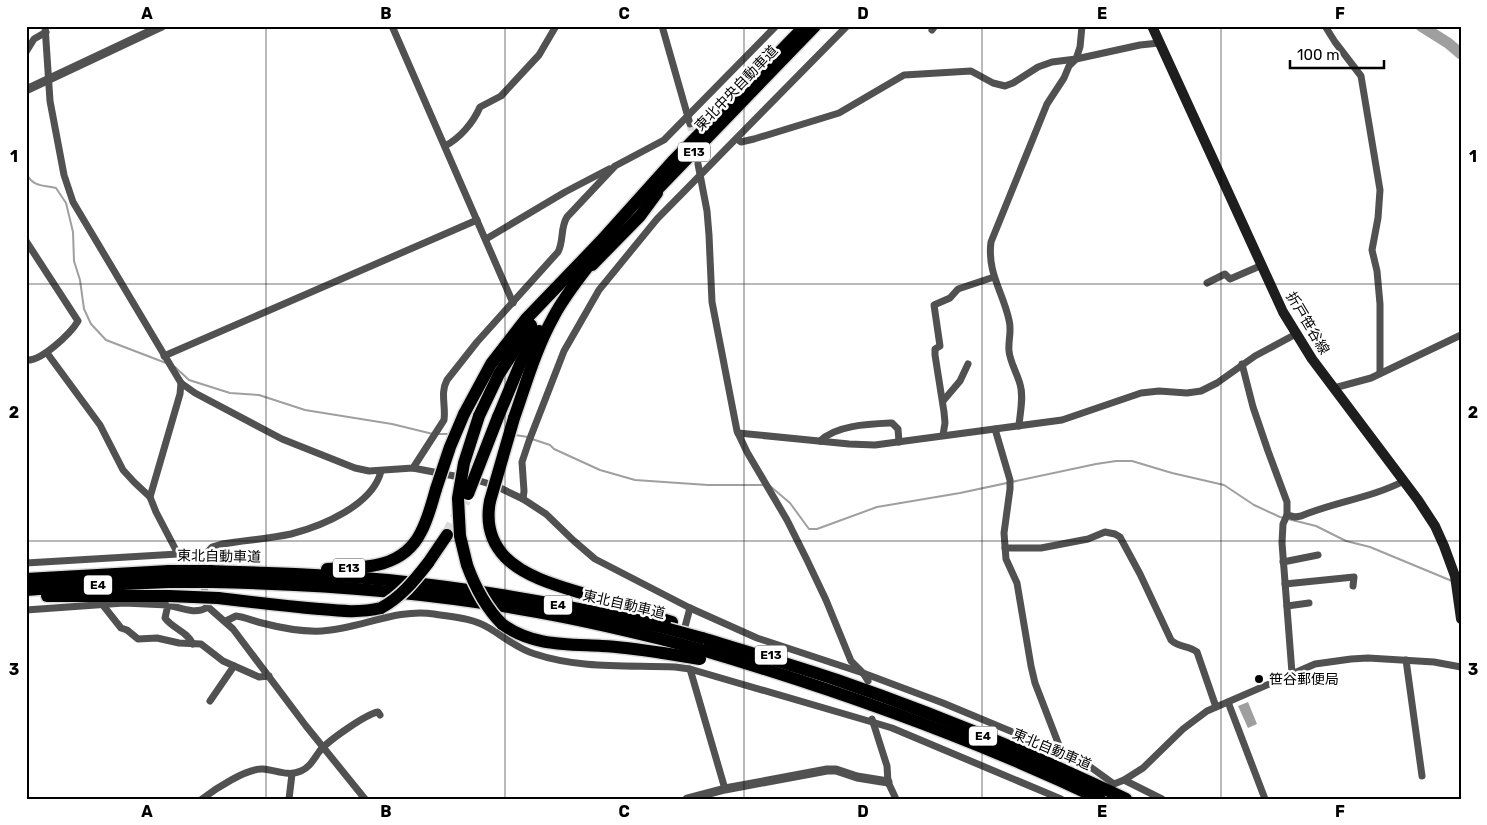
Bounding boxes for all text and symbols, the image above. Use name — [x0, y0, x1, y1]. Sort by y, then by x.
text: A — [141, 4, 153, 23]
text: B — [380, 4, 392, 23]
text: C — [618, 4, 630, 23]
text: D — [857, 4, 869, 23]
text: E — [1097, 4, 1107, 23]
text: F — [1335, 4, 1345, 23]
scale bar — [1290, 38, 1383, 70]
street label: 東北中央自動車道 — [691, 42, 781, 135]
text: 100 m — [1297, 46, 1339, 64]
road number: E13 — [678, 142, 710, 162]
text: 1 — [10, 147, 18, 166]
text: 1 — [1469, 147, 1477, 166]
street label: 折戸笹谷線 — [1282, 289, 1333, 358]
text: 2 — [9, 403, 19, 422]
text: 2 — [1468, 403, 1478, 422]
street label: 東北自動車道 — [177, 547, 261, 566]
road number: E13 — [333, 558, 365, 578]
road number: E4 — [84, 576, 112, 594]
street label: 東北自動車道 — [581, 587, 667, 622]
road number: E4 — [544, 596, 572, 614]
road number: E13 — [755, 646, 787, 664]
text: 3 — [9, 660, 19, 679]
text: 3 — [1468, 660, 1478, 679]
place label: 笹谷郵便局 — [1269, 671, 1339, 688]
marker: 笹谷郵便局 — [1253, 673, 1265, 685]
street label: 東北自動車道 — [1010, 725, 1094, 774]
road number: E4 — [969, 726, 997, 746]
text: A — [141, 802, 153, 821]
text: B — [380, 802, 392, 821]
text: C — [618, 802, 630, 821]
text: D — [857, 802, 869, 821]
text: E — [1097, 802, 1107, 821]
text: F — [1335, 802, 1345, 821]

